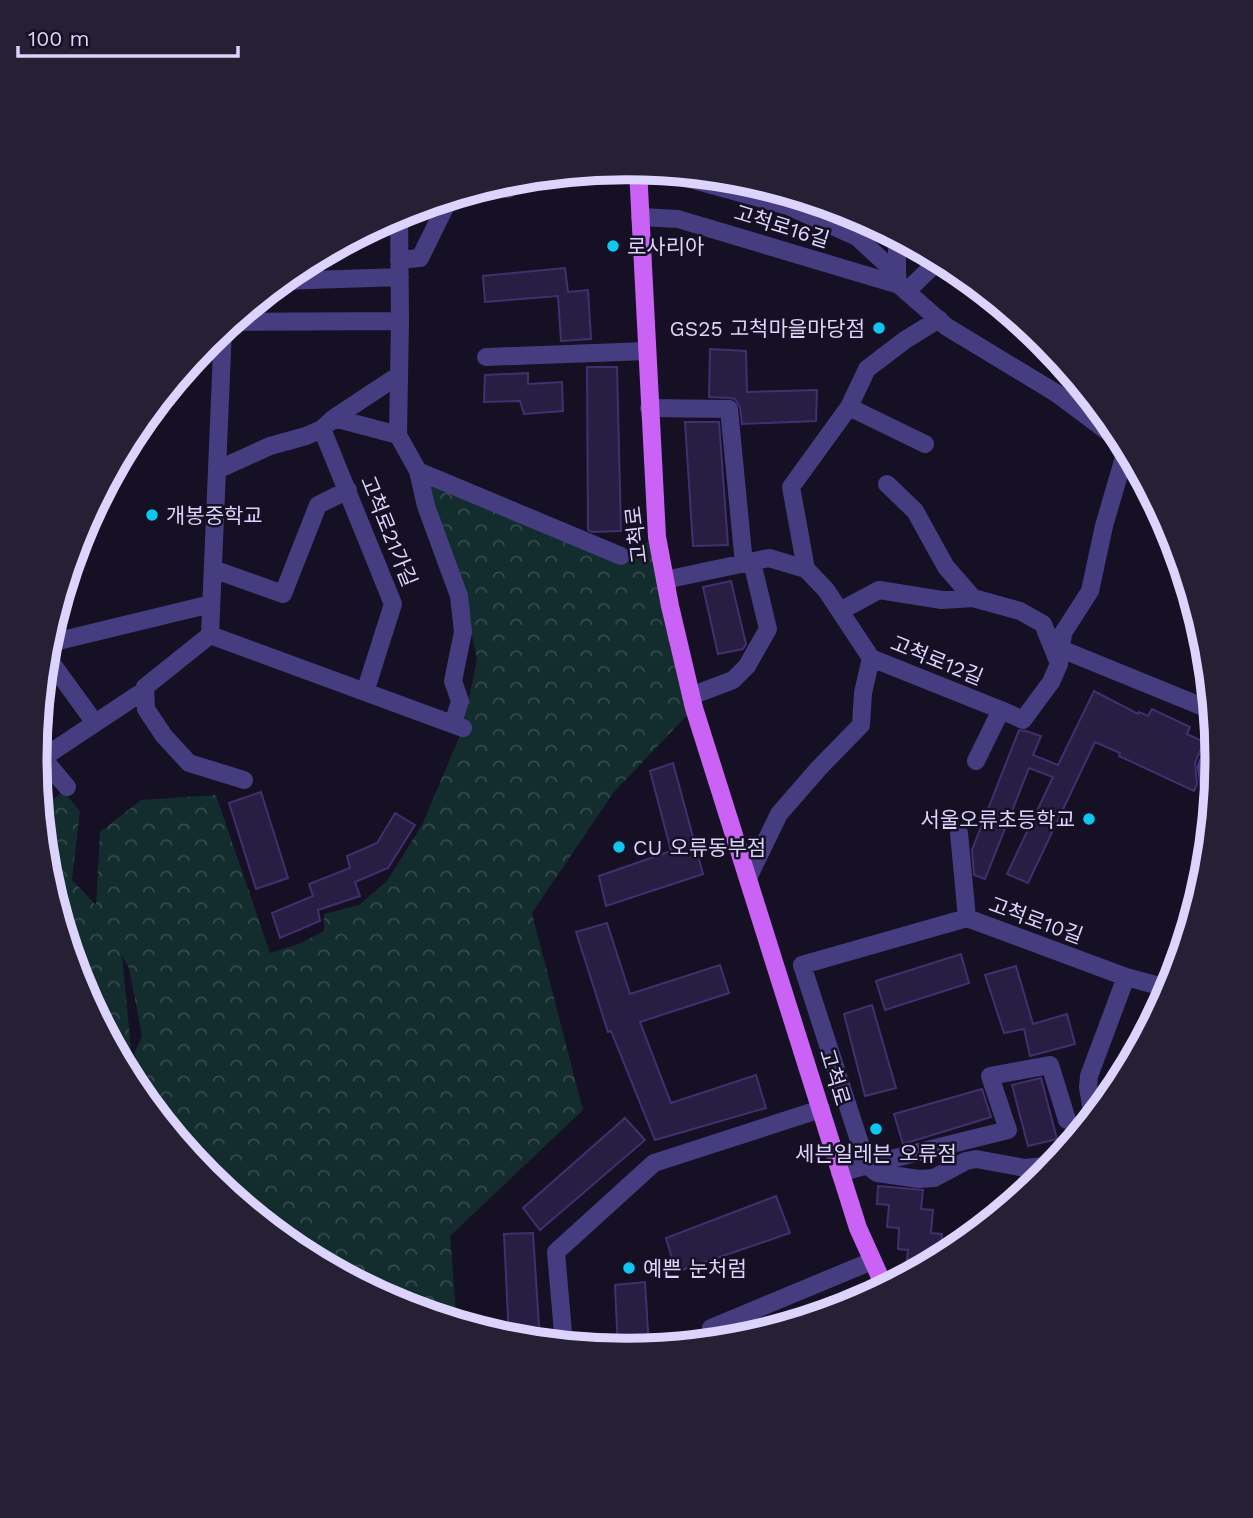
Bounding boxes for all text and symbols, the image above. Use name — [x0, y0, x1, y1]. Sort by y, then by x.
scale bar — [18, 14, 238, 58]
text: 100 m — [28, 26, 90, 51]
street label: 고척로16길 — [731, 200, 833, 252]
place label: 로사리아 — [627, 234, 704, 259]
marker: 로사리아 — [605, 238, 621, 254]
place label: GS25 고척마을마당점 — [669, 316, 865, 341]
marker: GS25 고척마을마당점 — [871, 320, 887, 336]
street label: 고척로21가길 — [355, 472, 423, 590]
place label: 개봉중학교 — [166, 503, 263, 528]
street label: 고척로 — [620, 505, 652, 565]
marker: 개봉중학교 — [144, 507, 160, 523]
street label: 고척로12길 — [887, 630, 987, 690]
place label: 서울오류초등학교 — [920, 807, 1075, 832]
marker: 서울오류초등학교 — [1081, 811, 1097, 827]
place label: CU 오류동부점 — [633, 835, 766, 860]
marker: CU 오류동부점 — [611, 839, 627, 855]
street label: 고척로10길 — [985, 891, 1087, 949]
street label: 고척로 — [815, 1046, 855, 1108]
marker: 세븐일레븐 오류점 — [868, 1121, 884, 1137]
place label: 세븐일레븐 오류점 — [795, 1141, 957, 1166]
place label: 예쁜 눈처럼 — [643, 1256, 747, 1281]
marker: 예쁜 눈처럼 — [621, 1260, 637, 1276]

